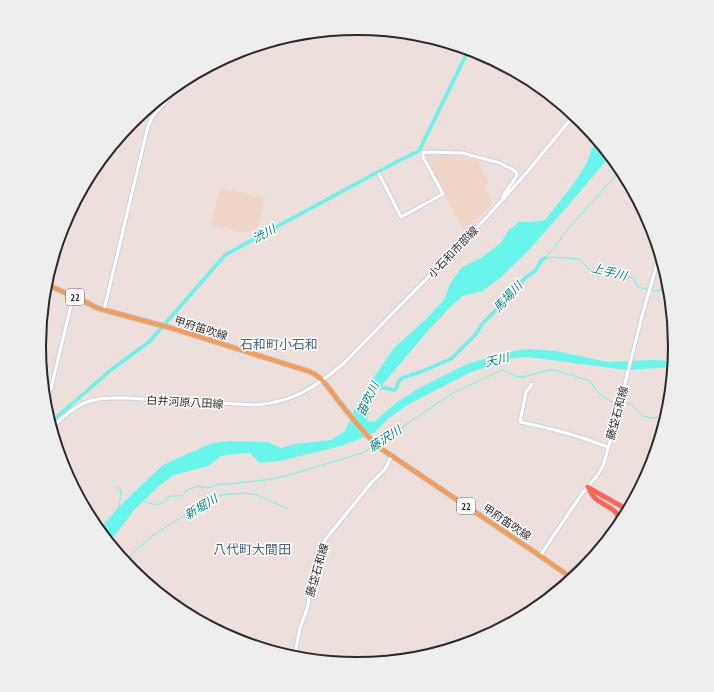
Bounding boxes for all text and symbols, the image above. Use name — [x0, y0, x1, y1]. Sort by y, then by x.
water label: 渋川 — [250, 220, 280, 246]
street label: 小石和市部線 — [425, 223, 481, 281]
water label: 上手川 — [590, 260, 630, 284]
water label: 馬場川 — [490, 277, 527, 315]
road number: 22 — [66, 289, 84, 305]
street label: 甲府笛吹線 — [173, 313, 229, 343]
district label: 石和町小石和 — [240, 336, 318, 353]
water label: 天川 — [483, 349, 512, 370]
water label: 笛吹川 — [353, 377, 383, 418]
street label: 藤垈石和線 — [603, 385, 631, 441]
street label: 白井河原八田線 — [146, 393, 224, 411]
water label: 藤沢川 — [366, 421, 406, 455]
water label: 新堀川 — [181, 490, 222, 522]
road number: 22 — [457, 498, 475, 514]
street label: 甲府笛吹線 — [480, 501, 534, 543]
district label: 八代町大間田 — [213, 541, 291, 558]
street label: 藤垈石和線 — [303, 542, 331, 598]

